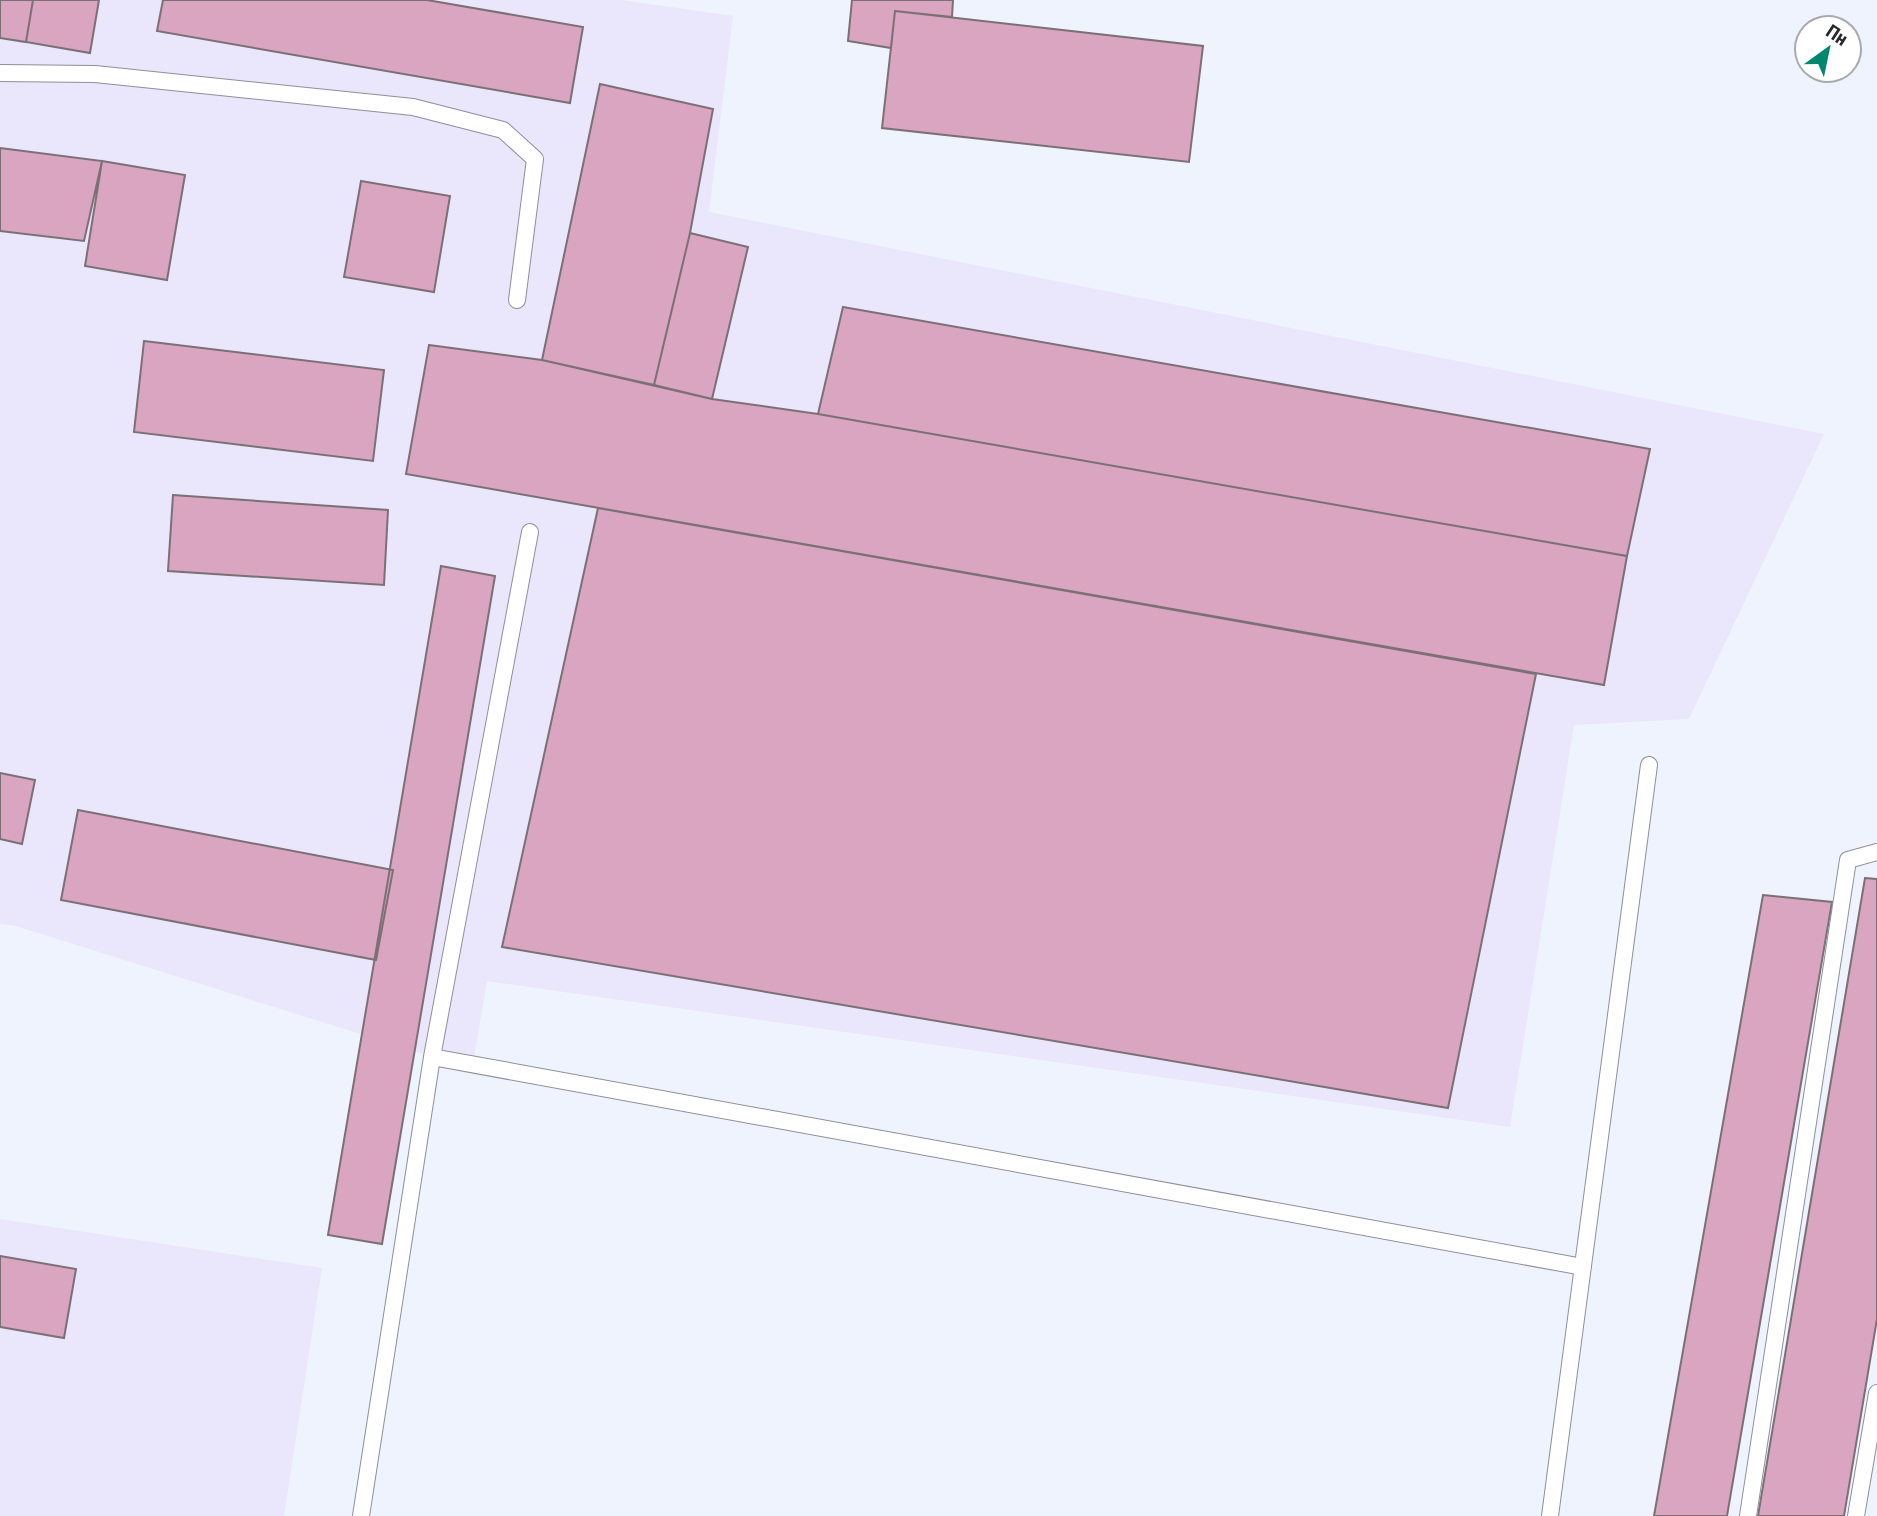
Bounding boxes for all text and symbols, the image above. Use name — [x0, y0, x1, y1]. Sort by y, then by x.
north arrow — [1793, 14, 1863, 84]
text: Пн — [1822, 20, 1852, 51]

